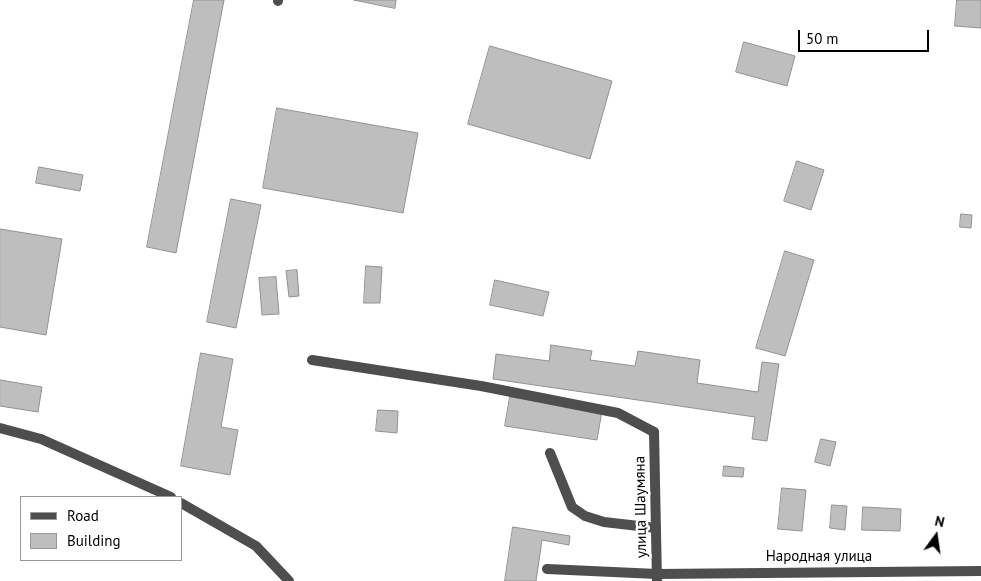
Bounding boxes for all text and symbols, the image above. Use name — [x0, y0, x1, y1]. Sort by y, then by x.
scale bar — [801, 20, 932, 52]
text: 50 m — [806, 29, 839, 48]
street label: улица Шаумяна — [631, 456, 651, 558]
legend — [20, 496, 182, 561]
text: Road — [67, 506, 99, 525]
north arrow — [911, 511, 961, 561]
text: N — [933, 512, 946, 531]
text: Building — [67, 531, 121, 550]
street label: Народная улица — [766, 548, 872, 566]

